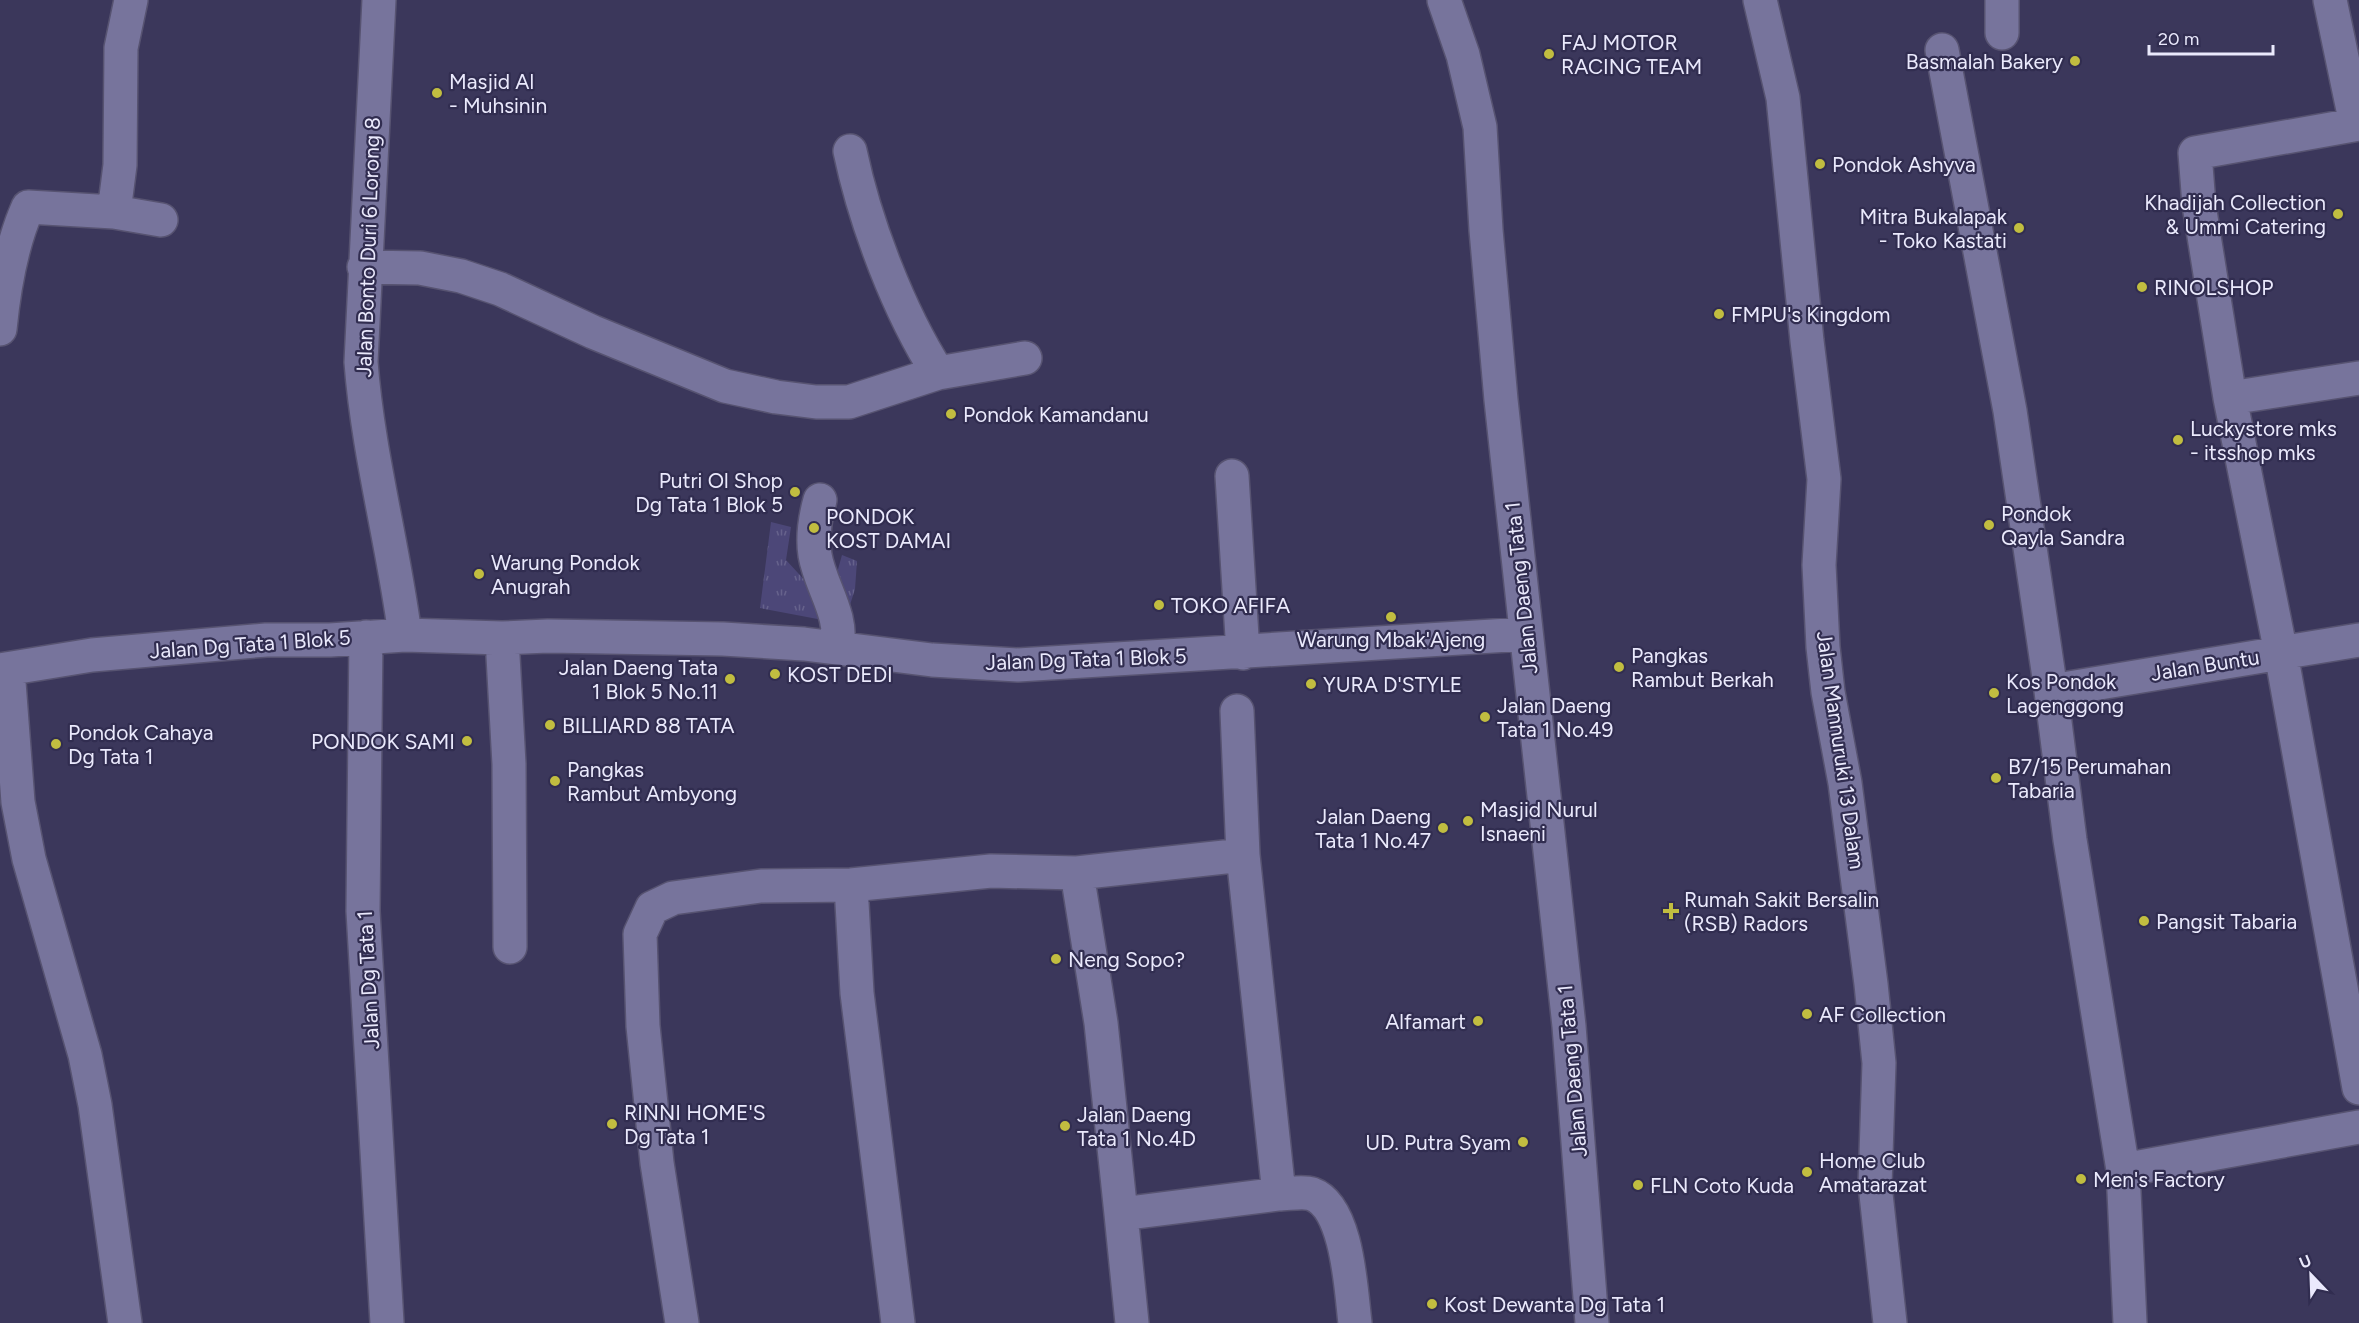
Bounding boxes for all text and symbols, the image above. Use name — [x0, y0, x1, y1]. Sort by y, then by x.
scale bar — [2149, 18, 2274, 56]
text: 20 m — [2158, 28, 2199, 50]
place label: FAJ MOTOR RACING TEAM — [1561, 30, 1702, 79]
marker: FAJ MOTOR RACING TEAM — [1542, 47, 1556, 61]
place label: Basmalah Bakery — [1906, 49, 2063, 74]
marker: Basmalah Bakery — [2068, 54, 2082, 68]
place label: Masjid Al - Muhsinin — [449, 69, 547, 118]
marker: Masjid Al - Muhsinin — [430, 86, 444, 100]
street label: Jalan Bonto Duri 6 Lorong 8 — [351, 116, 385, 378]
place label: Pondok Ashyva — [1832, 152, 1976, 177]
marker: Pondok Ashyva — [1813, 157, 1827, 171]
place label: Khadijah Collection & Ummi Catering — [2144, 190, 2326, 239]
place label: Mitra Bukalapak - Toko Kastati — [1860, 204, 2008, 253]
marker: Khadijah Collection & Ummi Catering — [2331, 207, 2345, 221]
marker: Mitra Bukalapak - Toko Kastati — [2012, 221, 2026, 235]
place label: RINOLSHOP — [2154, 275, 2273, 300]
marker: RINOLSHOP — [2135, 280, 2149, 294]
place label: FMPU's Kingdom — [1731, 302, 1890, 327]
marker: FMPU's Kingdom — [1712, 307, 1726, 321]
place label: Pondok Kamandanu — [963, 402, 1149, 427]
marker: Pondok Kamandanu — [944, 407, 958, 421]
place label: Luckystore mks - itsshop mks — [2190, 416, 2337, 465]
marker: Luckystore mks - itsshop mks — [2171, 433, 2185, 447]
place label: Putri Ol Shop Dg Tata 1 Blok 5 — [635, 468, 783, 517]
marker: Putri Ol Shop Dg Tata 1 Blok 5 — [788, 485, 802, 499]
street label: Jalan Daeng Tata 1 — [1500, 501, 1542, 675]
place label: Pondok Qayla Sandra — [2001, 501, 2125, 550]
place label: PONDOK KOST DAMAI — [826, 504, 951, 553]
marker: Pondok Qayla Sandra — [1982, 518, 1996, 532]
marker: PONDOK KOST DAMAI — [807, 521, 821, 535]
place label: Warung Pondok Anugrah — [491, 550, 640, 599]
marker: Warung Pondok Anugrah — [472, 567, 486, 581]
place label: TOKO AFIFA — [1171, 593, 1290, 618]
marker: TOKO AFIFA — [1152, 598, 1166, 612]
marker: Warung Mbak'Ajeng — [1384, 610, 1398, 624]
street label: Jalan Dg Tata 1 Blok 5 — [149, 625, 351, 663]
place label: Warung Mbak'Ajeng — [1297, 627, 1485, 652]
street label: Jalan Mannuruki 13 Dalam — [1812, 629, 1870, 871]
street label: Jalan Dg Tata 1 Blok 5 — [985, 643, 1187, 675]
place label: Pangkas Rambut Berkah — [1631, 643, 1774, 692]
street label: Jalan Buntu — [2149, 644, 2261, 686]
place label: Jalan Daeng Tata 1 Blok 5 No.11 — [559, 655, 718, 704]
marker: Pangkas Rambut Berkah — [1612, 660, 1626, 674]
place label: KOST DEDI — [787, 662, 893, 687]
marker: KOST DEDI — [768, 667, 782, 681]
place label: Kos Pondok Lagenggong — [2006, 669, 2124, 718]
marker: Jalan Daeng Tata 1 Blok 5 No.11 — [723, 672, 737, 686]
place label: YURA D'STYLE — [1323, 672, 1462, 697]
marker: YURA D'STYLE — [1304, 677, 1318, 691]
marker: Kos Pondok Lagenggong — [1987, 686, 2001, 700]
place label: Jalan Daeng Tata 1 No.49 — [1497, 693, 1613, 742]
marker: Jalan Daeng Tata 1 No.49 — [1478, 710, 1492, 724]
place label: BILLIARD 88 TATA — [562, 713, 735, 738]
marker: BILLIARD 88 TATA — [543, 718, 557, 732]
place label: Pondok Cahaya Dg Tata 1 — [68, 720, 213, 769]
place label: PONDOK SAMI — [311, 729, 455, 754]
marker: PONDOK SAMI — [460, 734, 474, 748]
marker: Pondok Cahaya Dg Tata 1 — [49, 737, 63, 751]
place label: B7/15 Perumahan Tabaria — [2008, 754, 2171, 803]
place label: Pangkas Rambut Ambyong — [567, 757, 737, 806]
marker: B7/15 Perumahan Tabaria — [1989, 771, 2003, 785]
marker: Pangkas Rambut Ambyong — [548, 774, 562, 788]
place label: Masjid Nurul Isnaeni — [1480, 797, 1598, 846]
place label: Jalan Daeng Tata 1 No.47 — [1315, 804, 1431, 853]
marker: Masjid Nurul Isnaeni — [1461, 814, 1475, 828]
marker: Jalan Daeng Tata 1 No.47 — [1436, 821, 1450, 835]
place label: Rumah Sakit Bersalin (RSB) Radors — [1684, 887, 1879, 936]
marker: Rumah Sakit Bersalin (RSB) Radors — [1662, 902, 1680, 920]
place label: Pangsit Tabaria — [2156, 909, 2297, 934]
street label: Jalan Dg Tata 1 — [352, 910, 384, 1050]
marker: Pangsit Tabaria — [2137, 914, 2151, 928]
place label: Neng Sopo? — [1068, 947, 1185, 972]
marker: Neng Sopo? — [1049, 952, 1063, 966]
street label: Jalan Daeng Tata 1 — [1552, 984, 1592, 1158]
place label: AF Collection — [1819, 1002, 1946, 1027]
marker: AF Collection — [1800, 1007, 1814, 1021]
place label: Alfamart — [1385, 1009, 1466, 1034]
marker: Alfamart — [1471, 1014, 1485, 1028]
place label: RINNI HOME'S Dg Tata 1 — [624, 1100, 766, 1149]
place label: Jalan Daeng Tata 1 No.4D — [1077, 1102, 1196, 1151]
marker: RINNI HOME'S Dg Tata 1 — [605, 1117, 619, 1131]
marker: Jalan Daeng Tata 1 No.4D — [1058, 1119, 1072, 1133]
place label: UD. Putra Syam — [1365, 1130, 1511, 1155]
marker: UD. Putra Syam — [1516, 1135, 1530, 1149]
place label: Home Club Amatarazat — [1819, 1148, 1927, 1197]
marker: Home Club Amatarazat — [1800, 1165, 1814, 1179]
place label: Men's Factory — [2093, 1167, 2225, 1192]
marker: Men's Factory — [2074, 1172, 2088, 1186]
place label: FLN Coto Kuda — [1650, 1173, 1794, 1198]
marker: FLN Coto Kuda — [1631, 1178, 1645, 1192]
north arrow — [2281, 1245, 2341, 1305]
text: U — [2296, 1251, 2314, 1273]
place label: Kost Dewanta Dg Tata 1 — [1444, 1292, 1665, 1317]
marker: Kost Dewanta Dg Tata 1 — [1425, 1297, 1439, 1311]

